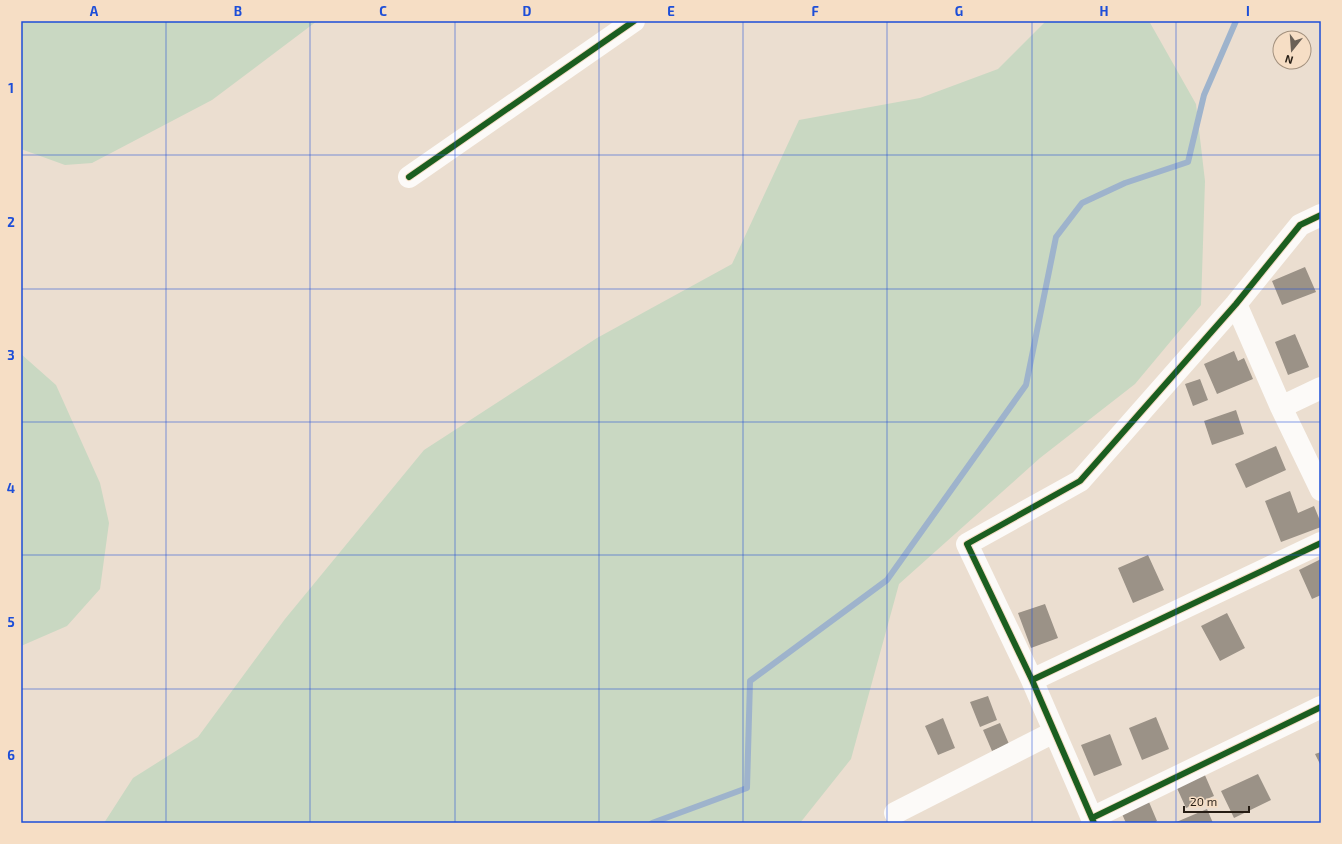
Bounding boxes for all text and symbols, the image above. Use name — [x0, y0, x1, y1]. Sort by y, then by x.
text: A — [90, 3, 99, 19]
text: B — [234, 3, 242, 19]
text: C — [379, 3, 387, 19]
text: D — [523, 3, 532, 19]
text: E — [667, 3, 675, 19]
text: F — [811, 3, 819, 19]
text: G — [955, 3, 963, 19]
text: H — [1100, 3, 1109, 19]
text: I — [1246, 3, 1250, 19]
north arrow — [1272, 30, 1312, 70]
text: N — [1283, 53, 1295, 67]
text: 1 — [8, 80, 14, 96]
text: 2 — [7, 214, 15, 230]
text: 3 — [7, 347, 15, 363]
text: 4 — [7, 480, 15, 496]
text: 5 — [7, 614, 15, 630]
text: 6 — [7, 747, 15, 763]
scale bar — [1184, 788, 1249, 814]
text: 20 m — [1190, 794, 1217, 808]

